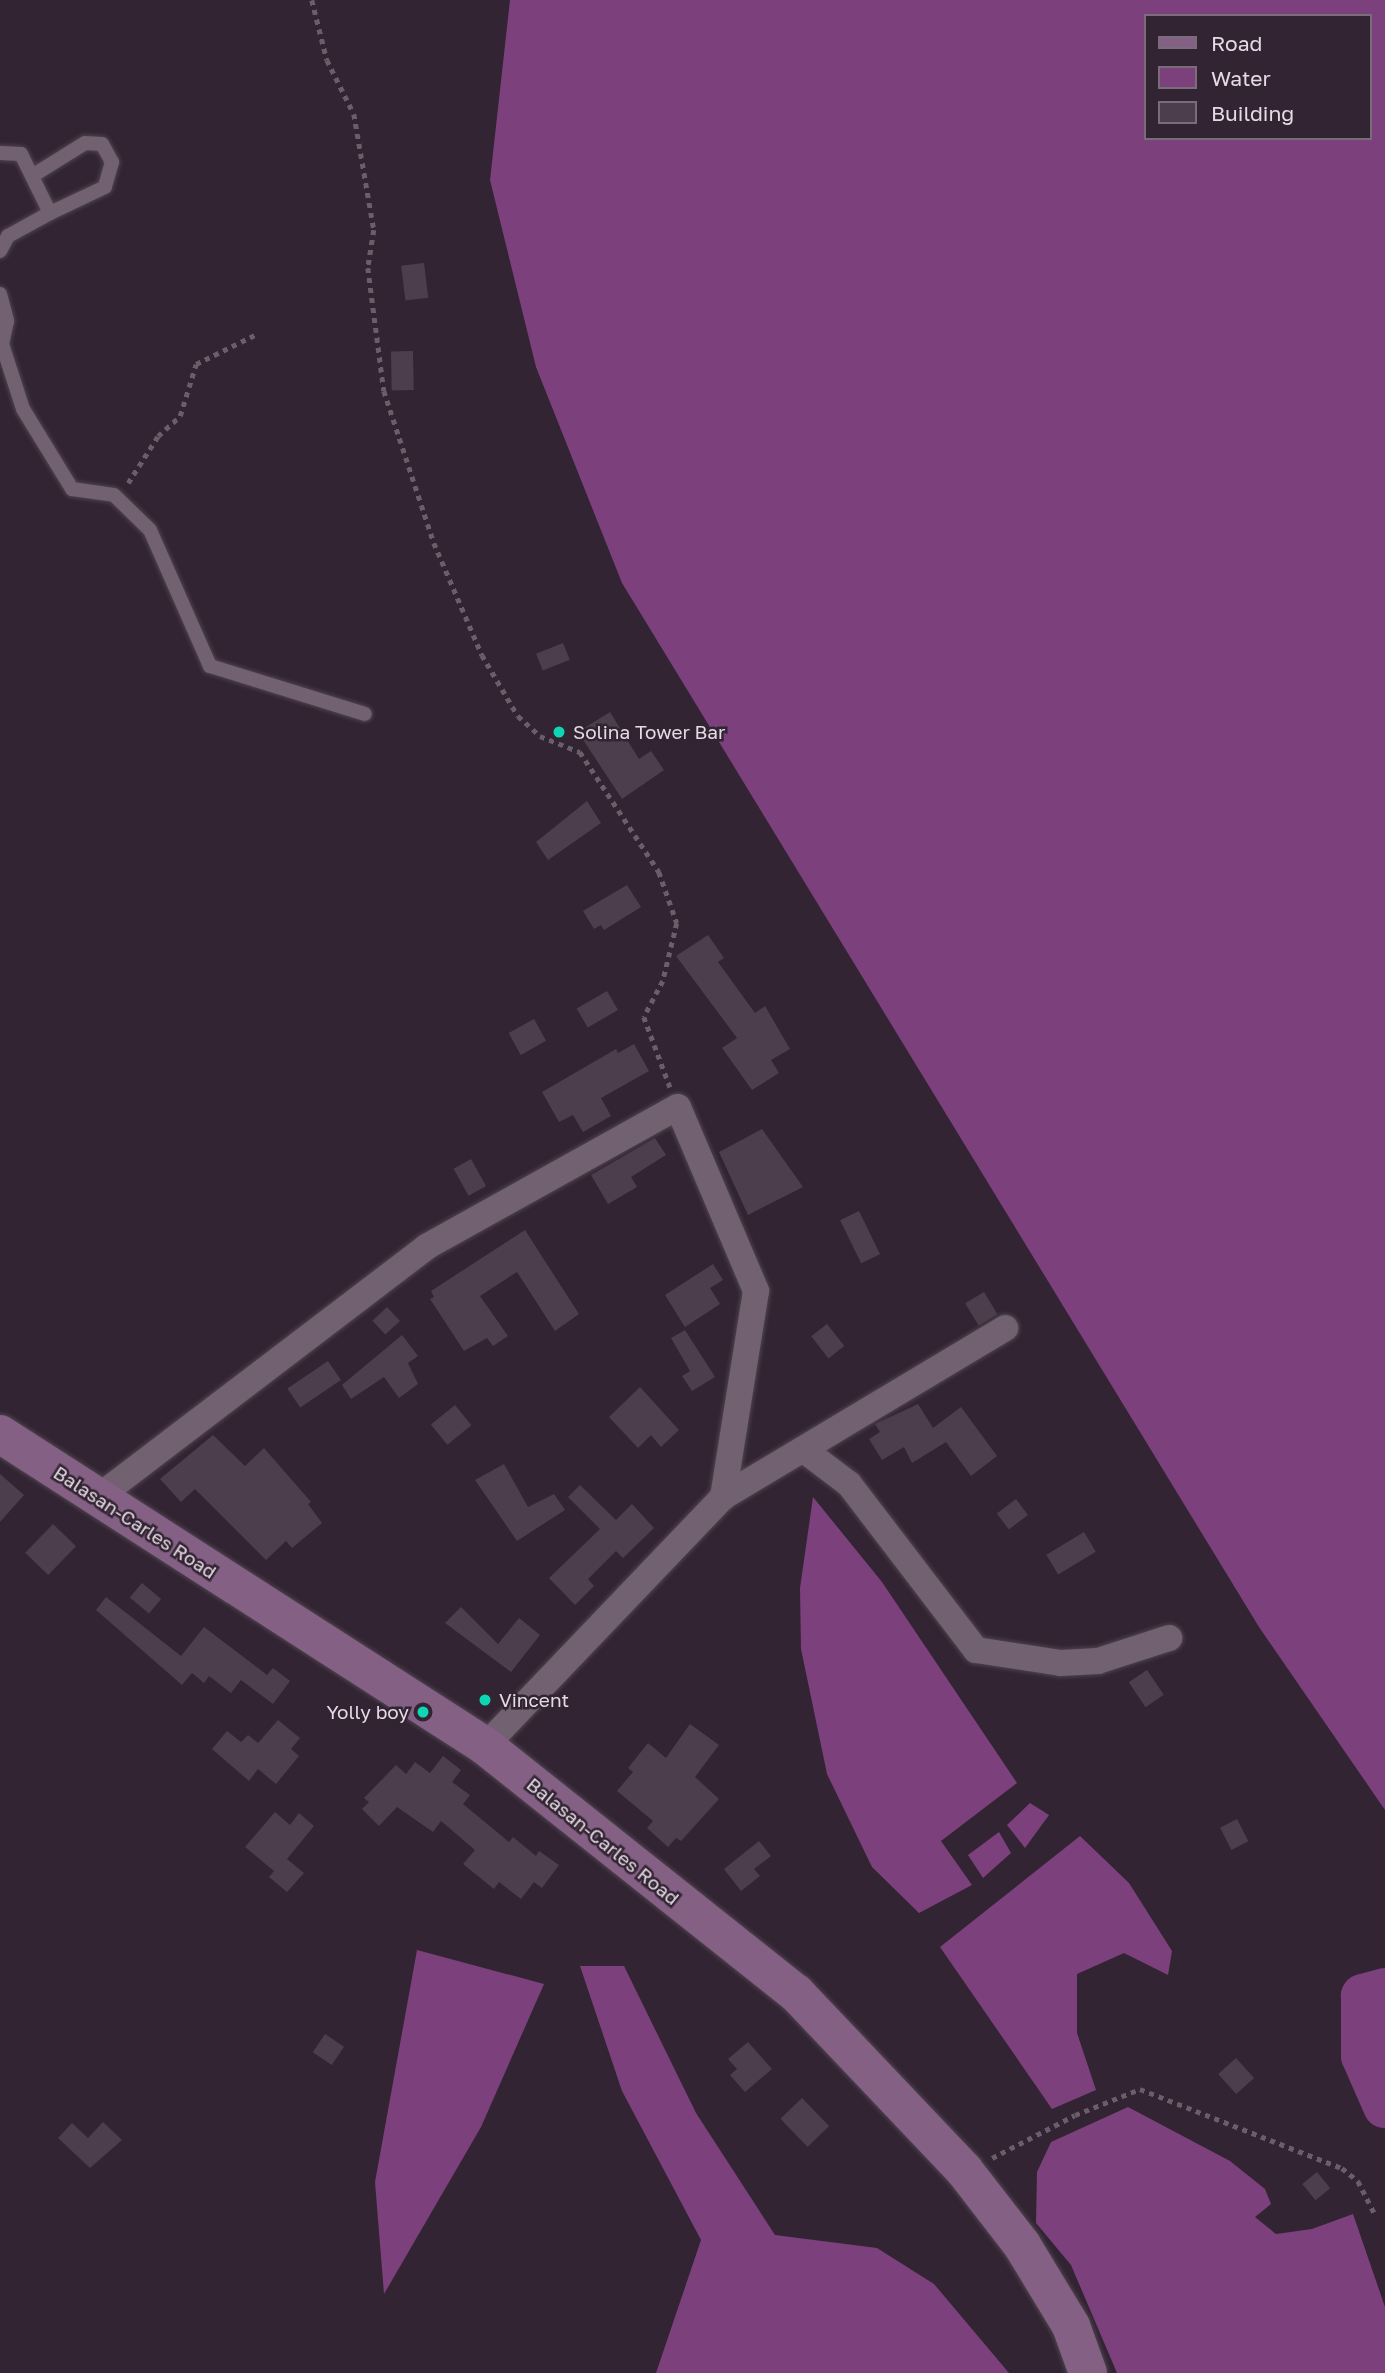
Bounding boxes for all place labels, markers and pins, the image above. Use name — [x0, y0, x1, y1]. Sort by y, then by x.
place label: Solina Tower Bar — [573, 721, 725, 743]
marker: Solina Tower Bar — [551, 724, 567, 740]
place label: Vincent — [499, 1689, 569, 1711]
marker: Vincent — [477, 1692, 493, 1708]
place label: Yolly boy — [326, 1701, 409, 1723]
marker: Yolly boy — [415, 1704, 431, 1720]

